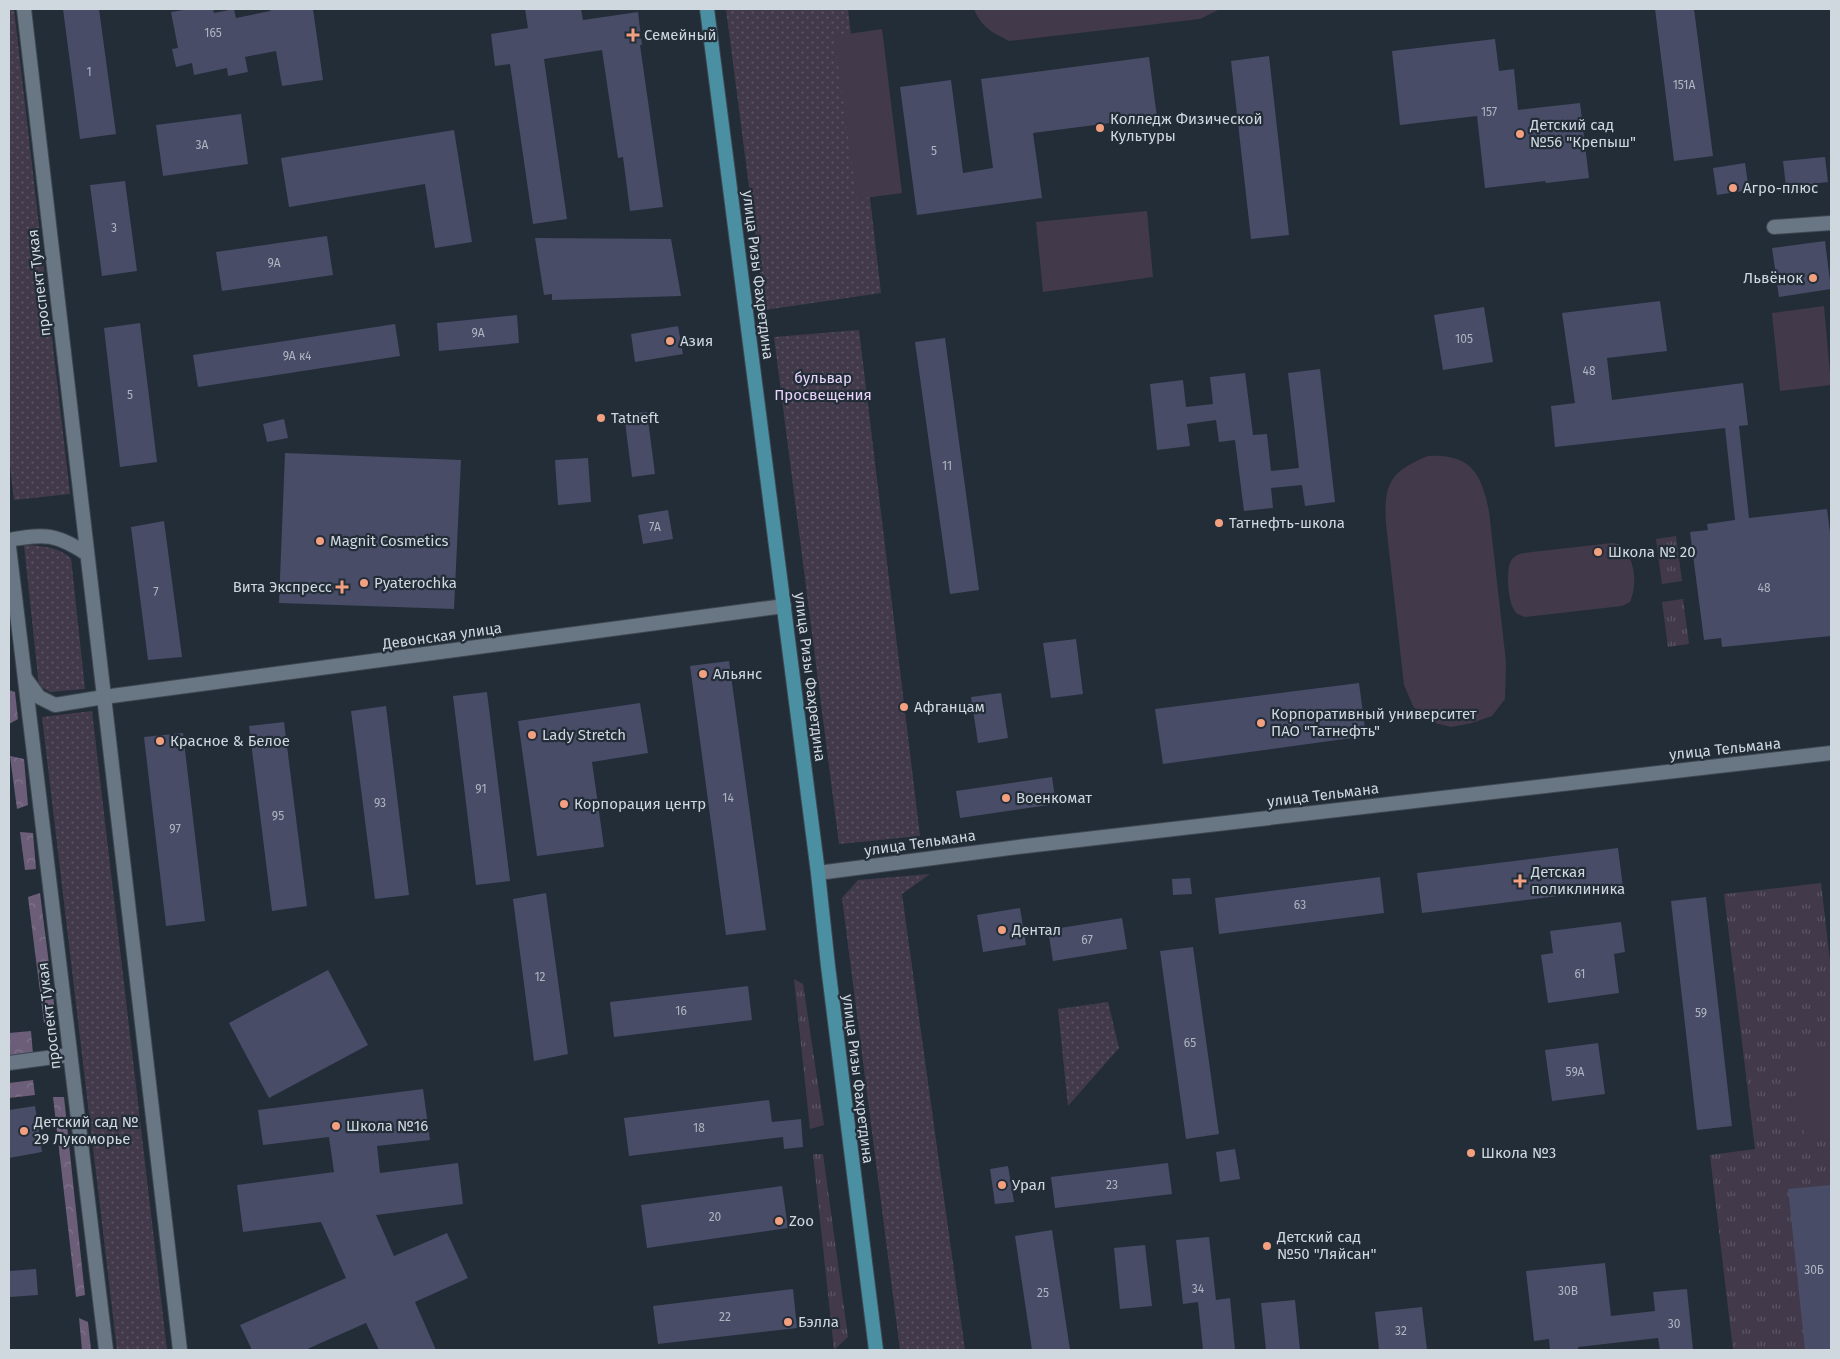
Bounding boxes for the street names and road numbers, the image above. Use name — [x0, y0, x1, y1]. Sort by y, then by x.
street label: улица Ризы Фахретдина — [739, 189, 777, 361]
street label: проспект Тукая — [24, 228, 54, 338]
street label: улица Ризы Фахретдина — [791, 591, 829, 763]
street label: Девонская улица — [380, 619, 503, 653]
street label: улица Тельмана — [1668, 734, 1782, 764]
street label: улица Тельмана — [1266, 779, 1380, 811]
street label: улица Тельмана — [863, 826, 977, 860]
street label: проспект Тукая — [34, 961, 64, 1071]
street label: улица Ризы Фахретдина — [839, 993, 877, 1165]

